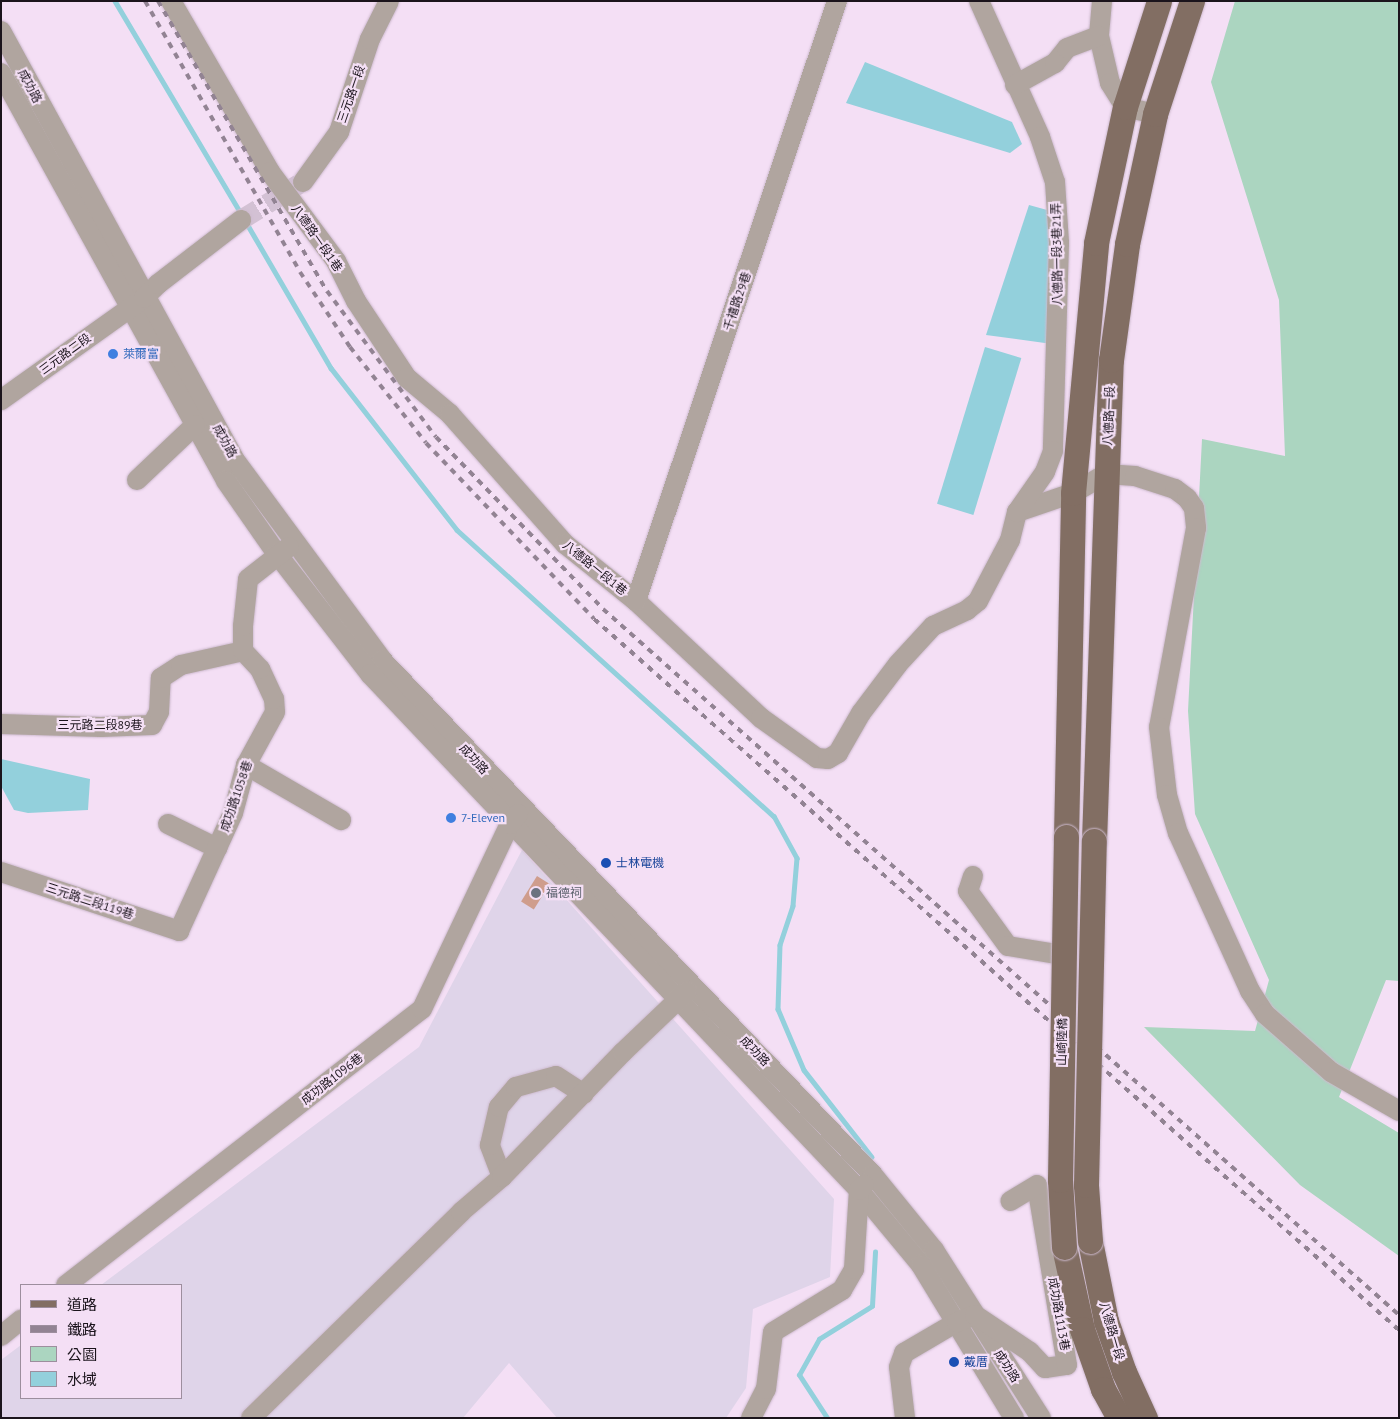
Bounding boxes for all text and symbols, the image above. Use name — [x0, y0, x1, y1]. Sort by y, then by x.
street label: 三元路一段 — [334, 63, 368, 125]
street label: 成功路 — [15, 67, 45, 105]
street label: 八德路一段1巷 — [289, 202, 345, 274]
street label: 八德路一段3巷21弄 — [1049, 202, 1065, 306]
street label: 千禧路29巷 — [720, 270, 754, 332]
street label: 三元路二段 — [36, 331, 94, 377]
place label: 萊爾富 — [123, 347, 159, 361]
marker: 萊爾富 — [107, 348, 119, 360]
street label: 八德路一段 — [1101, 386, 1117, 446]
street label: 成功路 — [210, 422, 240, 460]
street label: 八德路一段1巷 — [560, 538, 630, 598]
street label: 三元路二段89巷 — [57, 718, 143, 732]
street label: 成功路 — [456, 741, 492, 777]
street label: 成功路1058巷 — [217, 759, 255, 833]
place label: 7-Eleven — [461, 811, 505, 825]
marker: 7-Eleven — [445, 812, 457, 824]
place label: 士林電機 — [616, 856, 664, 870]
marker: 士林電機 — [600, 857, 612, 869]
street label: 三元路二段119巷 — [44, 880, 136, 922]
place label: 福德祠 — [546, 886, 582, 900]
marker: 福德祠 — [530, 887, 542, 899]
street label: 山崎陸橋 — [1054, 1018, 1070, 1066]
street label: 成功路 — [737, 1033, 773, 1069]
street label: 成功路1096巷 — [298, 1050, 366, 1108]
street label: 成功路1113巷 — [1045, 1276, 1073, 1352]
legend — [20, 1284, 182, 1399]
text: 道路 — [67, 1295, 97, 1314]
street label: 八德路一段 — [1097, 1300, 1127, 1362]
text: 鐵路 — [67, 1320, 97, 1339]
text: 公園 — [67, 1345, 97, 1364]
street label: 成功路 — [991, 1347, 1023, 1385]
place label: 戴厝 — [964, 1355, 988, 1369]
marker: 戴厝 — [948, 1356, 960, 1368]
text: 水域 — [67, 1370, 97, 1389]

